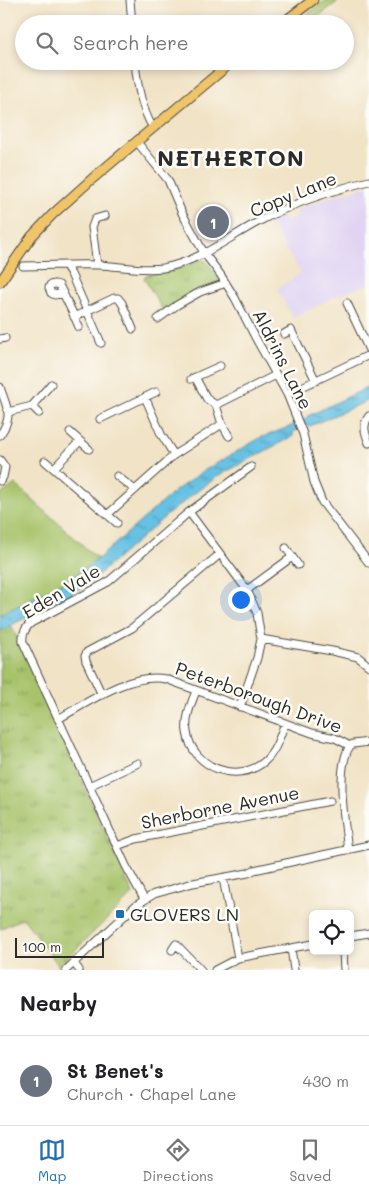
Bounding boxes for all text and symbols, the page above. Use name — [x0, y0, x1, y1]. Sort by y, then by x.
search box — [15, 15, 354, 70]
icon: search — [33, 29, 61, 57]
text: Search here — [73, 30, 189, 55]
district label: NETHERTON — [157, 143, 305, 172]
street label: Copy Lane — [246, 166, 340, 222]
pin: 1 — [197, 203, 229, 241]
street label: Aldrins Lane — [248, 305, 318, 413]
street label: Eden Vale — [18, 558, 104, 624]
your location — [228, 587, 254, 613]
street label: Peterborough Drive — [172, 656, 346, 738]
street label: Sherborne Avenue — [139, 780, 301, 834]
place label: GLOVERS LN — [130, 902, 239, 926]
marker: GLOVERS LN — [114, 908, 126, 920]
map controls — [309, 910, 354, 955]
button: locate — [309, 910, 354, 955]
scale bar — [15, 935, 104, 958]
text: 100 m — [22, 937, 61, 956]
text: Nearby — [20, 989, 97, 1016]
text: St Benet's — [67, 1058, 164, 1083]
text: 1 — [32, 1070, 40, 1091]
text: 430 m — [302, 1070, 349, 1091]
text: Church · Chapel Lane — [67, 1083, 236, 1104]
tab: Map — [38, 1136, 66, 1185]
tab: Directions — [142, 1136, 214, 1185]
tab: Saved — [289, 1136, 331, 1185]

